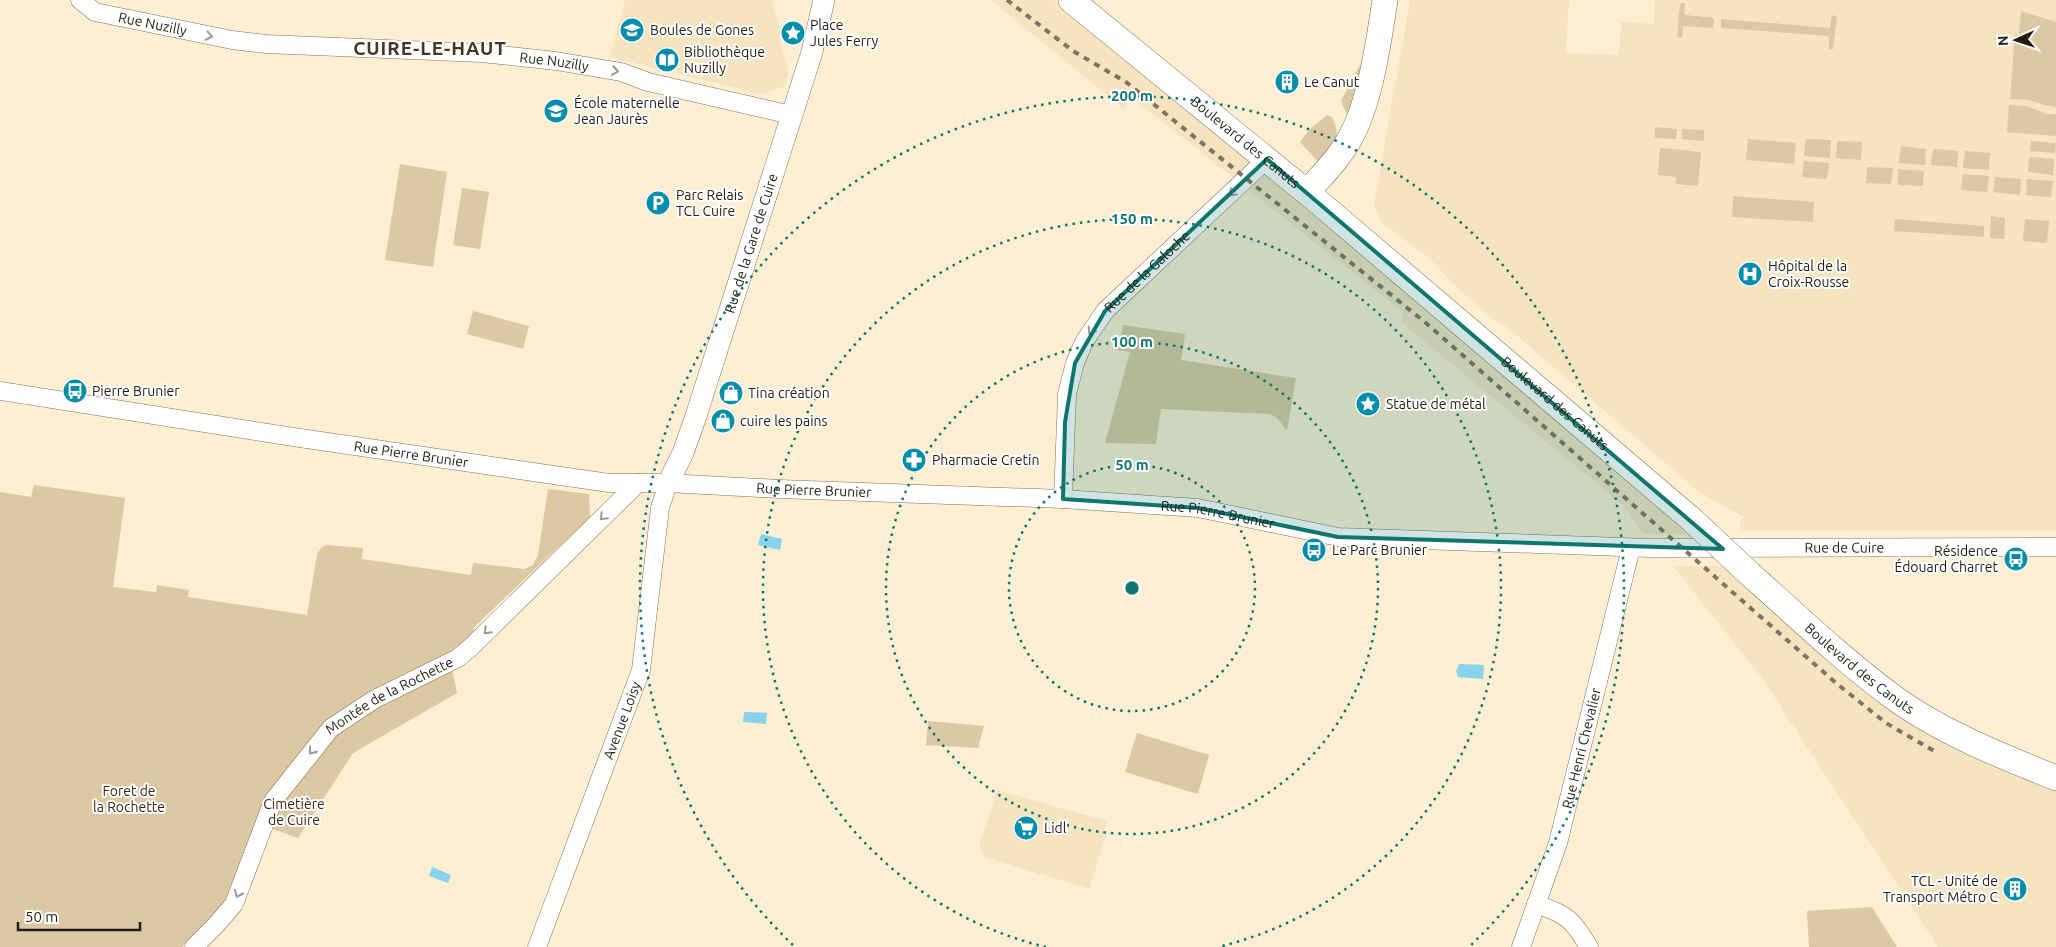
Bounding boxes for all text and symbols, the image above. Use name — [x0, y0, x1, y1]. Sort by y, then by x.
street label: Rue Nuzilly — [117, 9, 189, 39]
north arrow — [1991, 15, 2041, 65]
school or university icon: Boules de Gones — [619, 17, 645, 43]
place label: Place Jules Ferry — [810, 17, 879, 49]
place icon: Place Jules Ferry — [780, 20, 806, 46]
place label: Boules de Gones — [650, 22, 754, 38]
one-way arrow — [205, 30, 214, 40]
text: N — [1995, 35, 2011, 46]
district label: CUIRE-LE-HAUT — [353, 37, 507, 59]
place label: Bibliothèque Nuzilly — [684, 44, 765, 76]
library icon: Bibliothèque Nuzilly — [654, 47, 680, 73]
street label: Rue Nuzilly — [519, 49, 590, 74]
one-way arrow — [610, 65, 619, 75]
building icon: Le Canut — [1274, 69, 1300, 95]
place label: Le Canut — [1304, 74, 1360, 90]
text: 200 m — [1111, 87, 1153, 104]
street label: Boulevard des Canuts — [1188, 93, 1303, 191]
place label: École maternelle Jean Jaurès — [574, 94, 680, 127]
school or university icon: École maternelle Jean Jaurès — [543, 98, 569, 124]
street label: Rue de la Gare de Cuire — [721, 171, 781, 315]
place label: Parc Relais TCL Cuire — [676, 187, 743, 219]
one-way arrow — [1229, 187, 1238, 196]
parking icon: Parc Relais TCL Cuire — [645, 190, 671, 216]
text: 150 m — [1111, 210, 1153, 227]
street label: Rue de la Galoche — [1101, 228, 1193, 316]
place label: Hôpital de la Croix-Rousse — [1768, 258, 1849, 290]
hospital icon: Hôpital de la Croix-Rousse — [1737, 261, 1763, 287]
one-way arrow — [1088, 325, 1097, 335]
text: 100 m — [1111, 333, 1153, 350]
street label: Boulevard des Canuts — [1498, 353, 1612, 453]
bus stop icon: Pierre Brunier — [62, 378, 88, 404]
shop icon: Tina création — [718, 380, 744, 406]
place label: Pierre Brunier — [92, 383, 180, 399]
place label: Tina création — [748, 385, 830, 401]
place icon: Statue de métal — [1355, 391, 1381, 417]
place label: Statue de métal — [1386, 396, 1486, 412]
shop icon: cuire les pains — [710, 408, 736, 434]
place label: cuire les pains — [740, 413, 828, 429]
street label: Rue Pierre Brunier — [353, 438, 470, 471]
pharmacy icon: Pharmacie Cretin — [901, 447, 927, 473]
place label: Pharmacie Cretin — [932, 452, 1040, 468]
text: 50 m — [1115, 456, 1149, 473]
street label: Rue Pierre Brunier — [756, 480, 873, 500]
street label: Rue Pierre Brunier — [1160, 498, 1277, 532]
one-way arrow — [599, 511, 608, 520]
bus stop icon: Le Parc Brunier — [1301, 537, 1327, 563]
street label: Rue de Cuire — [1804, 539, 1884, 556]
place label: Le Parc Brunier — [1332, 542, 1428, 558]
place label: Résidence Édouard Charret — [1894, 543, 1998, 575]
bus stop icon: Résidence Édouard Charret — [2003, 546, 2029, 572]
centre of rings — [1123, 579, 1141, 597]
street label: Boulevard des Canuts — [1802, 620, 1917, 717]
one-way arrow — [484, 626, 493, 635]
street label: Montée de la Rochette — [322, 654, 456, 737]
street label: Avenue Loisy — [600, 679, 644, 762]
street label: Rue Henri Chevalier — [1559, 686, 1604, 810]
one-way arrow — [309, 745, 318, 755]
park label: Foret de la Rochette — [93, 783, 165, 815]
park label: Cimetière de Cuire — [263, 796, 325, 828]
supermarket icon: Lidl — [1013, 815, 1039, 841]
place label: Lidl — [1044, 820, 1067, 836]
place label: TCL - Unité de Transport Métro C — [1883, 873, 1998, 905]
building icon: TCL - Unité de Transport Métro C — [2002, 876, 2028, 902]
one-way arrow — [234, 889, 245, 898]
scale bar — [18, 900, 140, 932]
text: 50 m — [25, 908, 58, 925]

